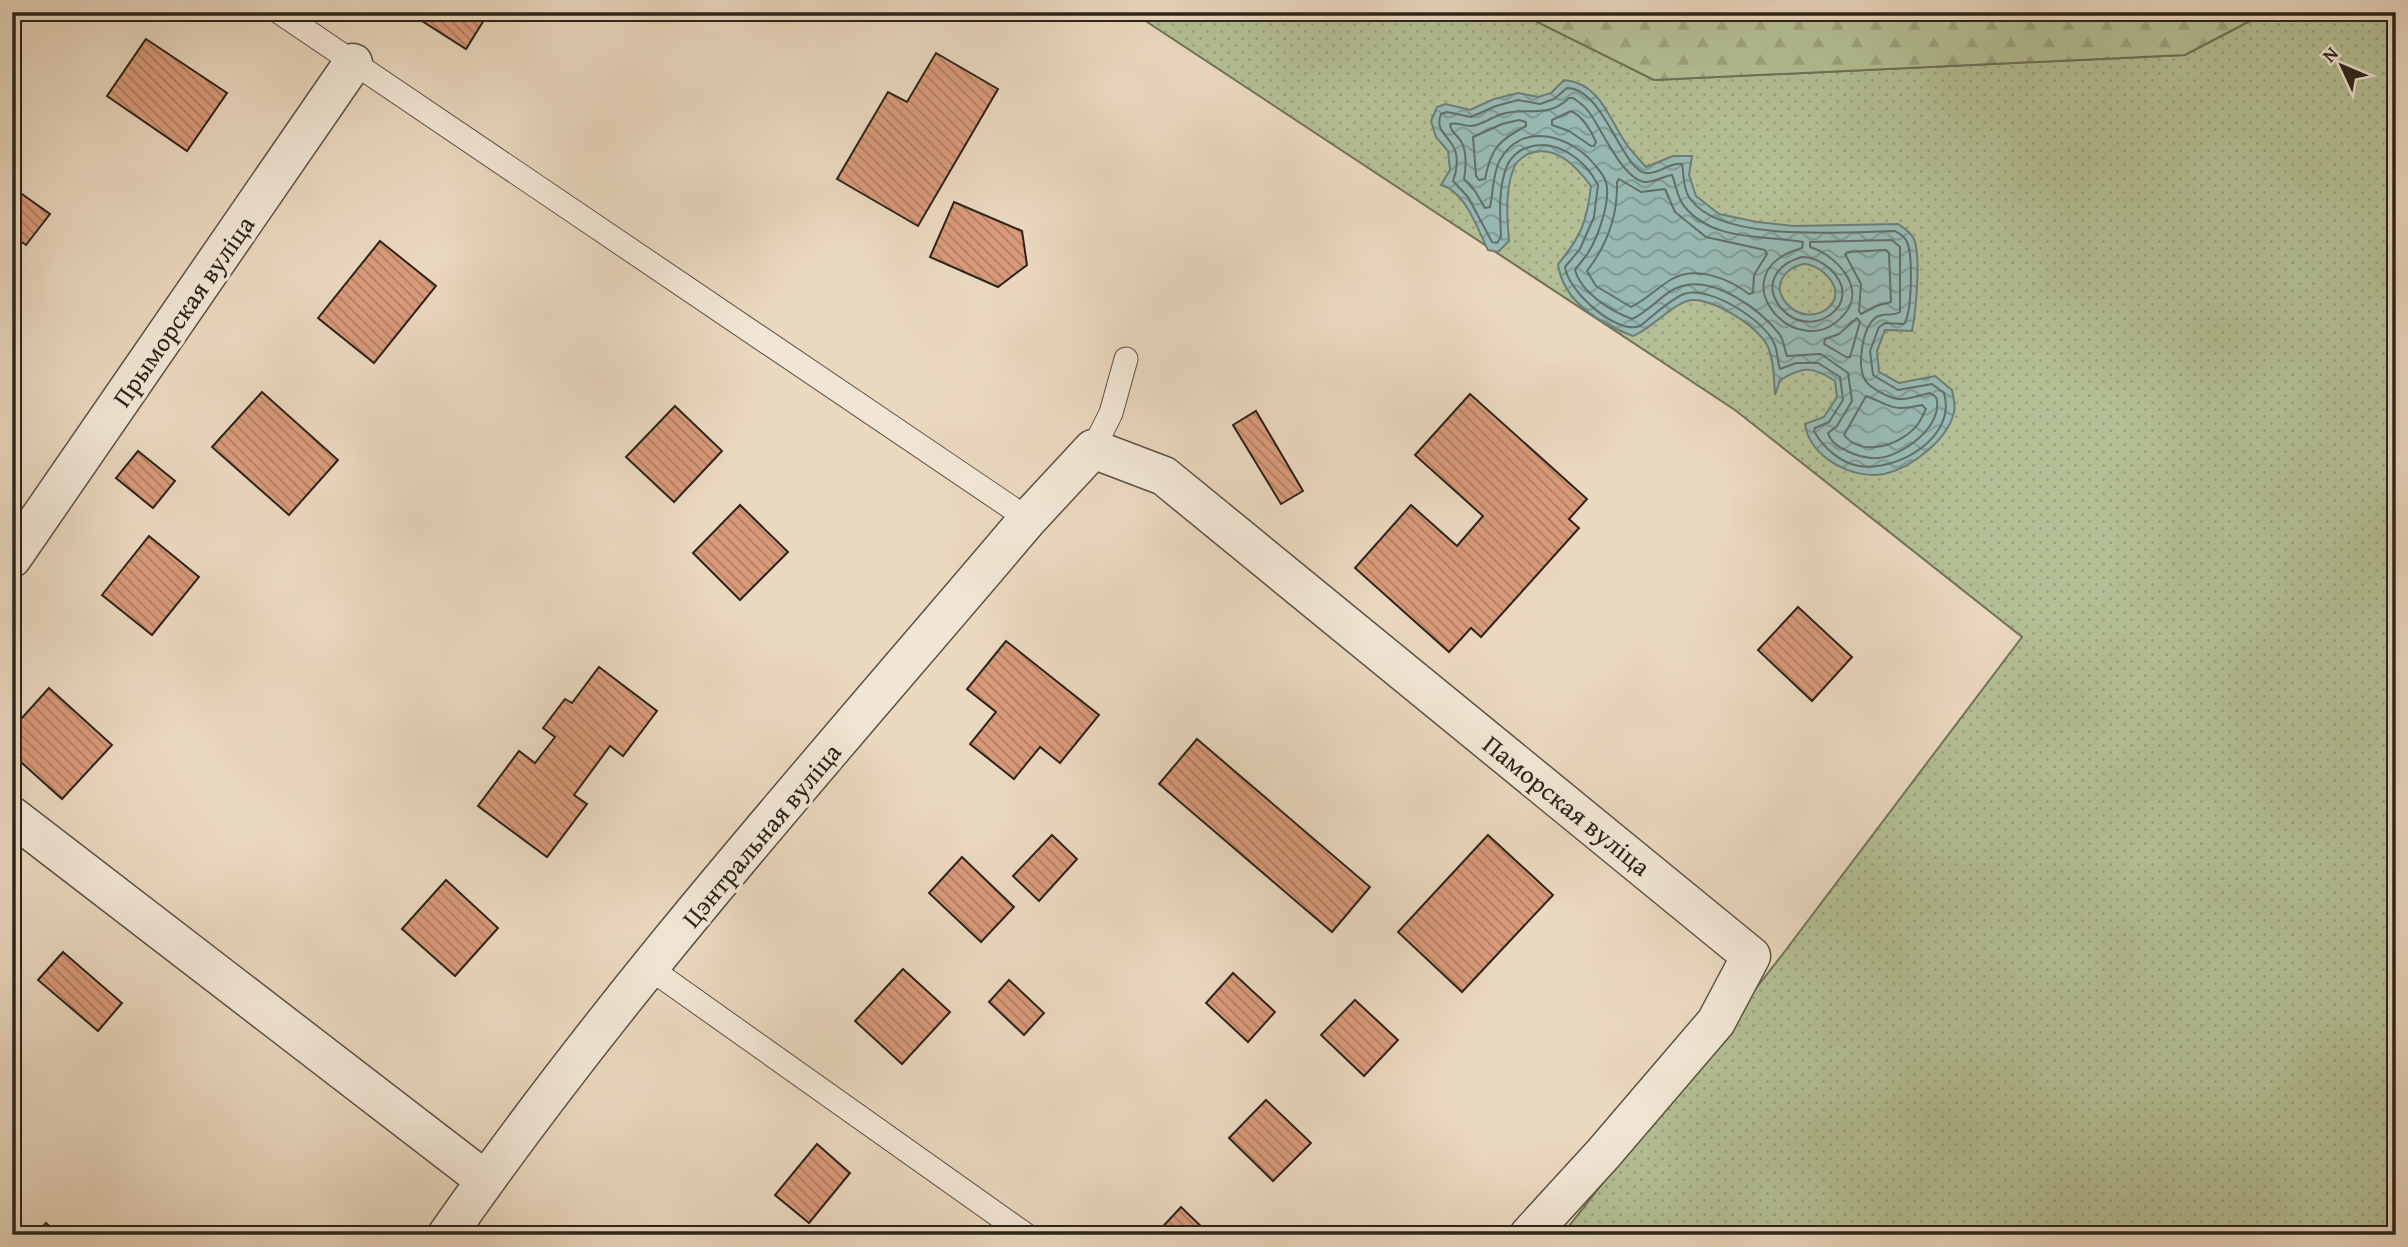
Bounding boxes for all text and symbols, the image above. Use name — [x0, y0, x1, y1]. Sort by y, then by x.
north arrow — [2306, 32, 2376, 102]
text: N — [2315, 40, 2344, 68]
street label: Прыморская вуліца — [102, 207, 264, 415]
street label: Паморская вуліца — [1475, 725, 1660, 885]
street label: Цэнтральная вуліца — [672, 734, 850, 936]

